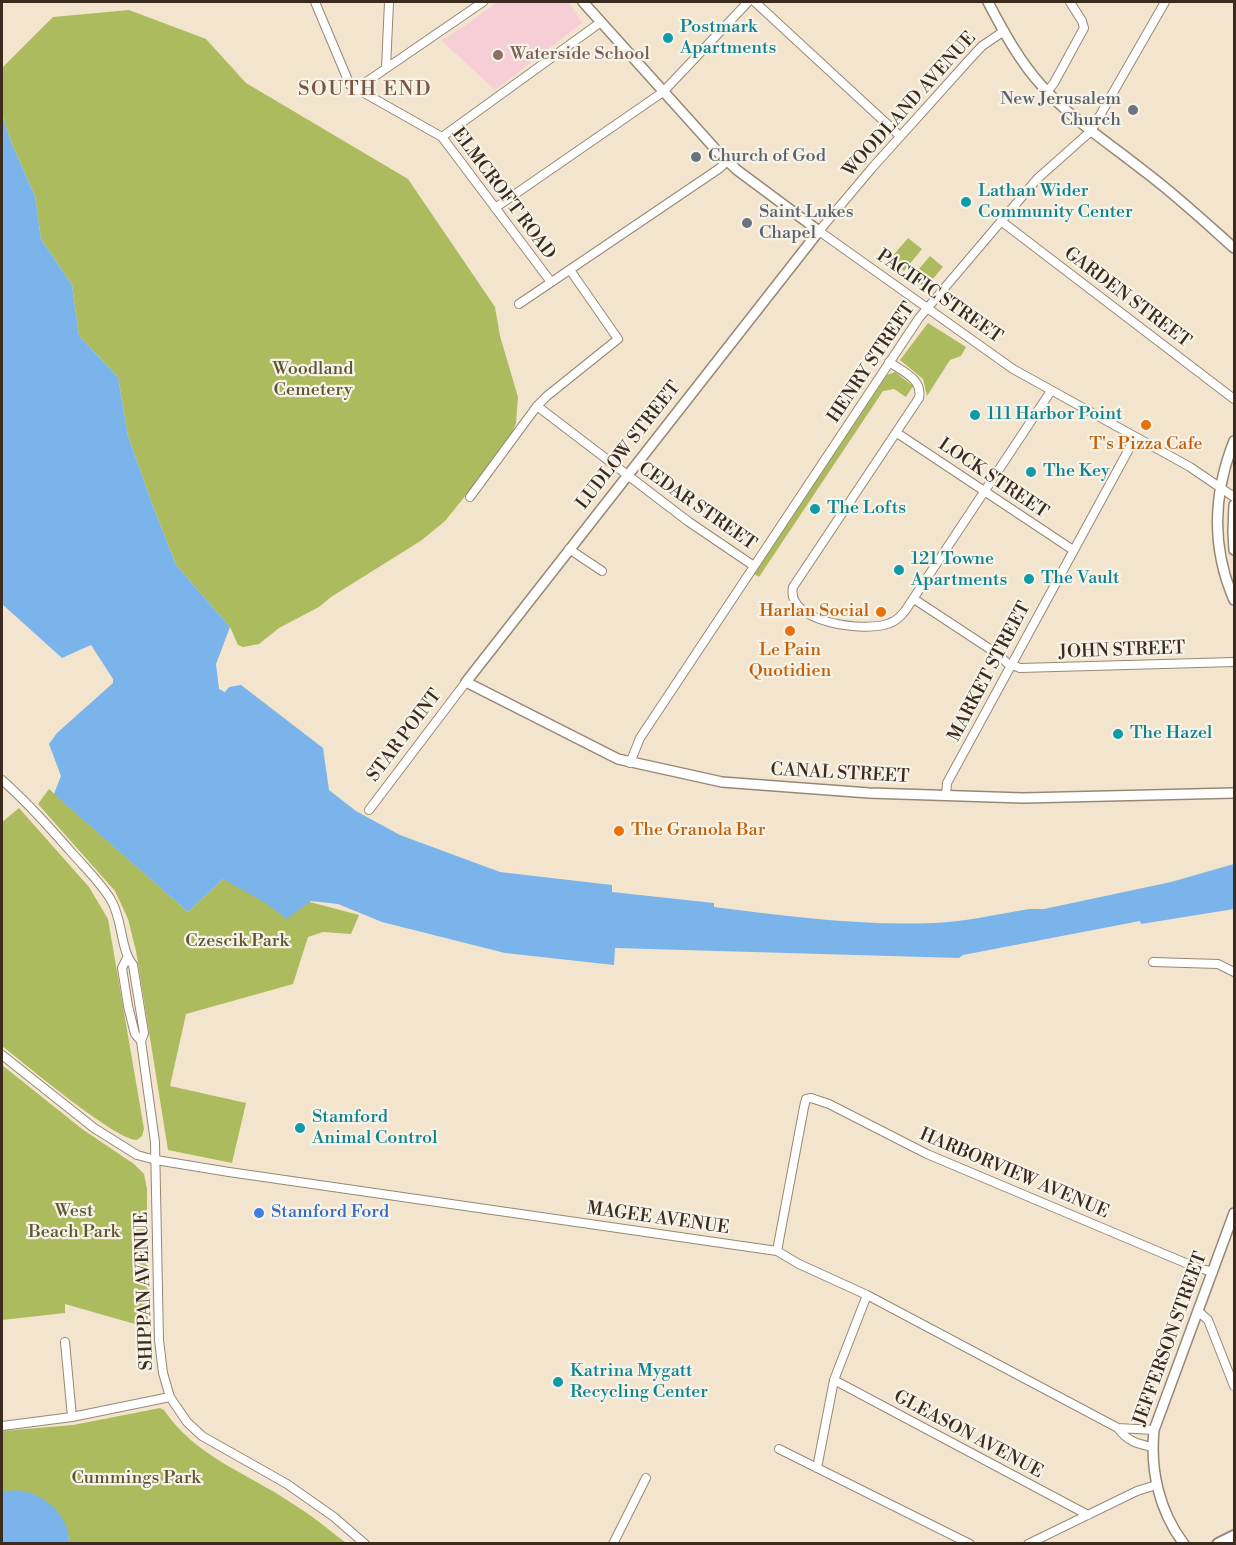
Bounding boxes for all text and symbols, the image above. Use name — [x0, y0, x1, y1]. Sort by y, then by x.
place label: Postmark Apartments — [680, 17, 776, 60]
street label: WOODLAND AVENUE — [839, 28, 981, 182]
marker: Postmark Apartments — [661, 31, 675, 45]
place label: Waterside School — [510, 44, 650, 66]
marker: Waterside School — [491, 48, 505, 62]
district label: SOUTH END — [298, 78, 432, 102]
place label: New Jerusalem Church — [1000, 89, 1121, 132]
marker: New Jerusalem Church — [1126, 103, 1140, 117]
street label: ELMCROFT ROAD — [446, 124, 560, 264]
place label: Church of God — [708, 146, 826, 168]
marker: Church of God — [689, 150, 703, 164]
place label: Lathan Wider Community Center — [978, 181, 1133, 224]
marker: Lathan Wider Community Center — [959, 195, 973, 209]
place label: Saint Lukes Chapel — [759, 202, 854, 244]
marker: Saint Lukes Chapel — [740, 216, 754, 230]
street label: GARDEN STREET — [1059, 243, 1195, 353]
street label: PACIFIC STREET — [872, 246, 1006, 348]
street label: HENRY STREET — [824, 299, 920, 427]
park label: Woodland Cemetery — [273, 359, 353, 401]
street label: LUDLOW STREET — [572, 378, 686, 514]
place label: 111 Harbor Point — [987, 404, 1122, 426]
marker: 111 Harbor Point — [968, 408, 982, 422]
marker: T's Pizza Cafe — [1139, 418, 1153, 432]
street label: LOCK STREET — [934, 434, 1052, 524]
place label: T's Pizza Cafe — [1089, 434, 1203, 456]
street label: CEDAR STREET — [634, 458, 760, 556]
place label: The Key — [1043, 461, 1110, 483]
marker: The Key — [1024, 465, 1038, 479]
place label: The Lofts — [827, 498, 906, 520]
marker: The Lofts — [808, 502, 822, 516]
place label: 121 Towne Apartments — [911, 549, 1007, 592]
marker: 121 Towne Apartments — [892, 563, 906, 577]
place label: The Vault — [1041, 568, 1119, 590]
marker: The Vault — [1022, 572, 1036, 586]
street label: MARKET STREET — [944, 598, 1036, 746]
place label: Harlan Social — [759, 601, 869, 623]
marker: Harlan Social — [874, 605, 888, 619]
marker: Le Pain Quotidien — [783, 624, 797, 638]
street label: JOHN STREET — [1058, 638, 1186, 664]
place label: Le Pain Quotidien — [749, 640, 831, 682]
street label: STAR POINT — [363, 686, 447, 786]
place label: The Hazel — [1130, 723, 1212, 745]
marker: The Hazel — [1111, 727, 1125, 741]
street label: CANAL STREET — [770, 760, 910, 788]
place label: The Granola Bar — [631, 820, 765, 842]
marker: The Granola Bar — [612, 824, 626, 838]
park label: Czescik Park — [185, 931, 289, 953]
place label: Stamford Animal Control — [312, 1107, 438, 1150]
marker: Stamford Animal Control — [293, 1121, 307, 1135]
street label: HARBORVIEW AVENUE — [916, 1124, 1112, 1224]
street label: MAGEE AVENUE — [585, 1198, 731, 1240]
park label: West Beach Park — [28, 1201, 120, 1244]
place label: Stamford Ford — [271, 1202, 389, 1224]
marker: Stamford Ford — [252, 1206, 266, 1220]
street label: SHIPPAN AVENUE — [131, 1211, 159, 1371]
street label: JEFFERSON STREET — [1130, 1249, 1212, 1429]
place label: Katrina Mygatt Recycling Center — [570, 1361, 708, 1404]
marker: Katrina Mygatt Recycling Center — [551, 1375, 565, 1389]
street label: GLEASON AVENUE — [890, 1387, 1046, 1483]
park label: Cummings Park — [71, 1468, 201, 1490]

